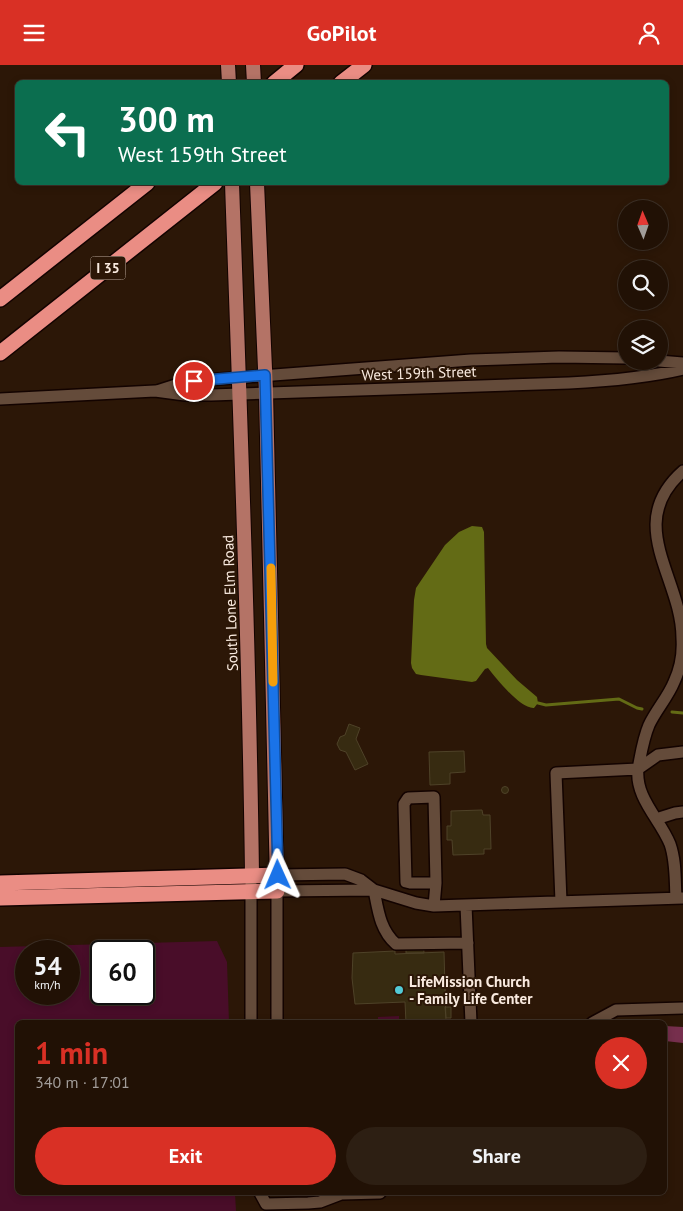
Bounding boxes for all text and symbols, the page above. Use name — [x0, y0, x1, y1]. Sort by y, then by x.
icon: menu — [20, 19, 48, 47]
text: GoPilot — [307, 19, 376, 47]
icon: person — [635, 19, 663, 47]
text: 300 m — [118, 96, 215, 142]
icon: left — [35, 100, 100, 165]
text: West 159th Street — [118, 140, 287, 168]
north arrow — [618, 200, 668, 250]
map controls — [618, 200, 668, 370]
road number: I 35 — [90, 257, 126, 279]
button: search — [618, 260, 668, 310]
button: layers — [618, 320, 668, 370]
pin — [173, 360, 215, 402]
street label: West 159th Street — [361, 361, 477, 385]
icon: arrive — [180, 367, 208, 395]
street label: South Lone Elm Road — [218, 534, 242, 672]
position arrow — [251, 848, 303, 900]
speed limit sign: 60 — [90, 940, 155, 1005]
text: 54 — [33, 950, 62, 982]
place label: LifeMission Church - Family Life Center — [409, 972, 533, 1008]
text: km/h — [34, 977, 61, 992]
marker: LifeMission Church - Family Life Center — [393, 984, 405, 996]
text: 1 min — [35, 1033, 108, 1072]
button: close — [595, 1037, 647, 1089]
text: 340 m · 17:01 — [35, 1072, 130, 1092]
button: Exit — [35, 1127, 336, 1185]
button: Share — [346, 1127, 647, 1185]

